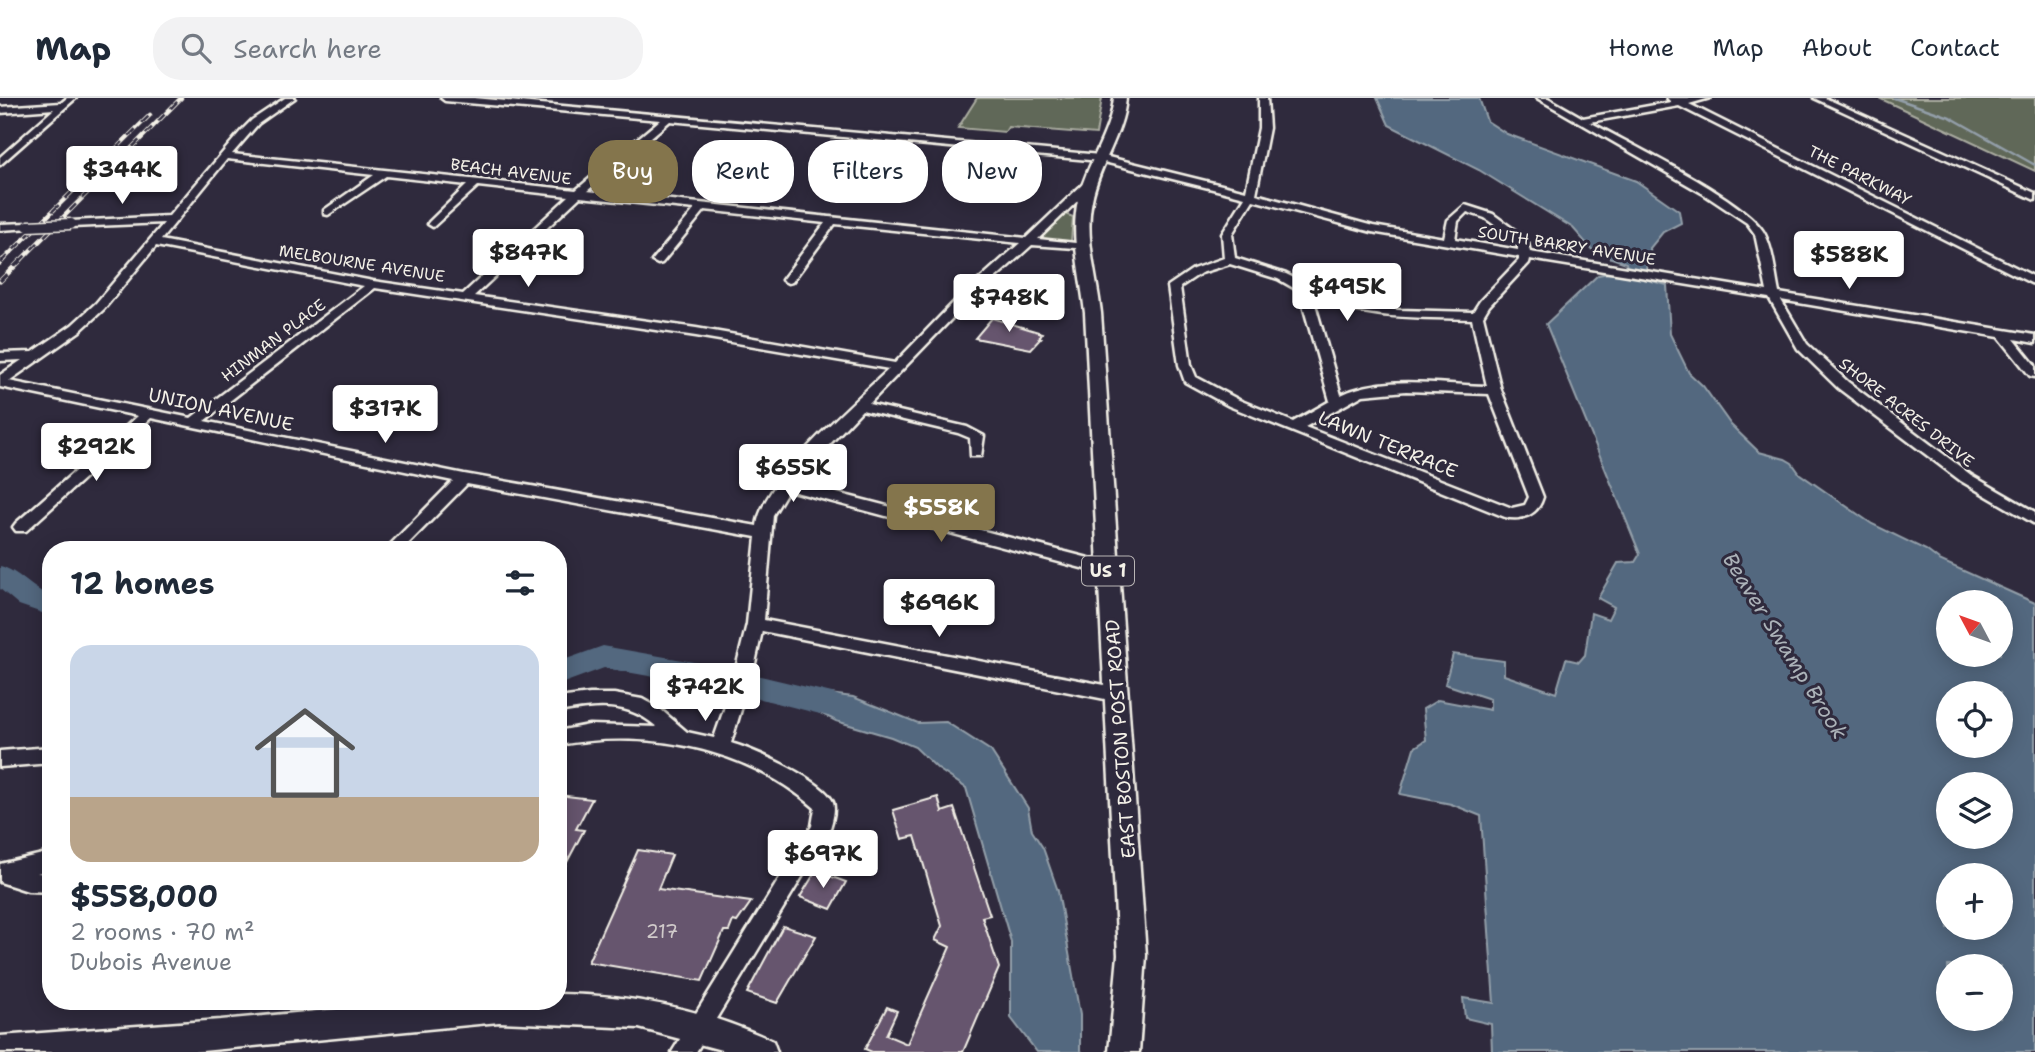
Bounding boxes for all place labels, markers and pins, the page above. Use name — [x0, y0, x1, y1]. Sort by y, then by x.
pin: $344K — [73, 146, 171, 206]
pin: $847K — [479, 230, 577, 289]
pin: $588K — [1800, 232, 1898, 291]
pin: $495K — [1298, 264, 1396, 323]
pin: $748K — [960, 274, 1058, 334]
pin: $317K — [336, 386, 434, 445]
pin: $292K — [47, 424, 145, 483]
pin: $655K — [744, 444, 842, 504]
pin: $558K — [892, 484, 990, 544]
pin: $696K — [890, 580, 988, 639]
pin: $742K — [656, 664, 754, 723]
pin: $697K — [774, 830, 872, 890]

